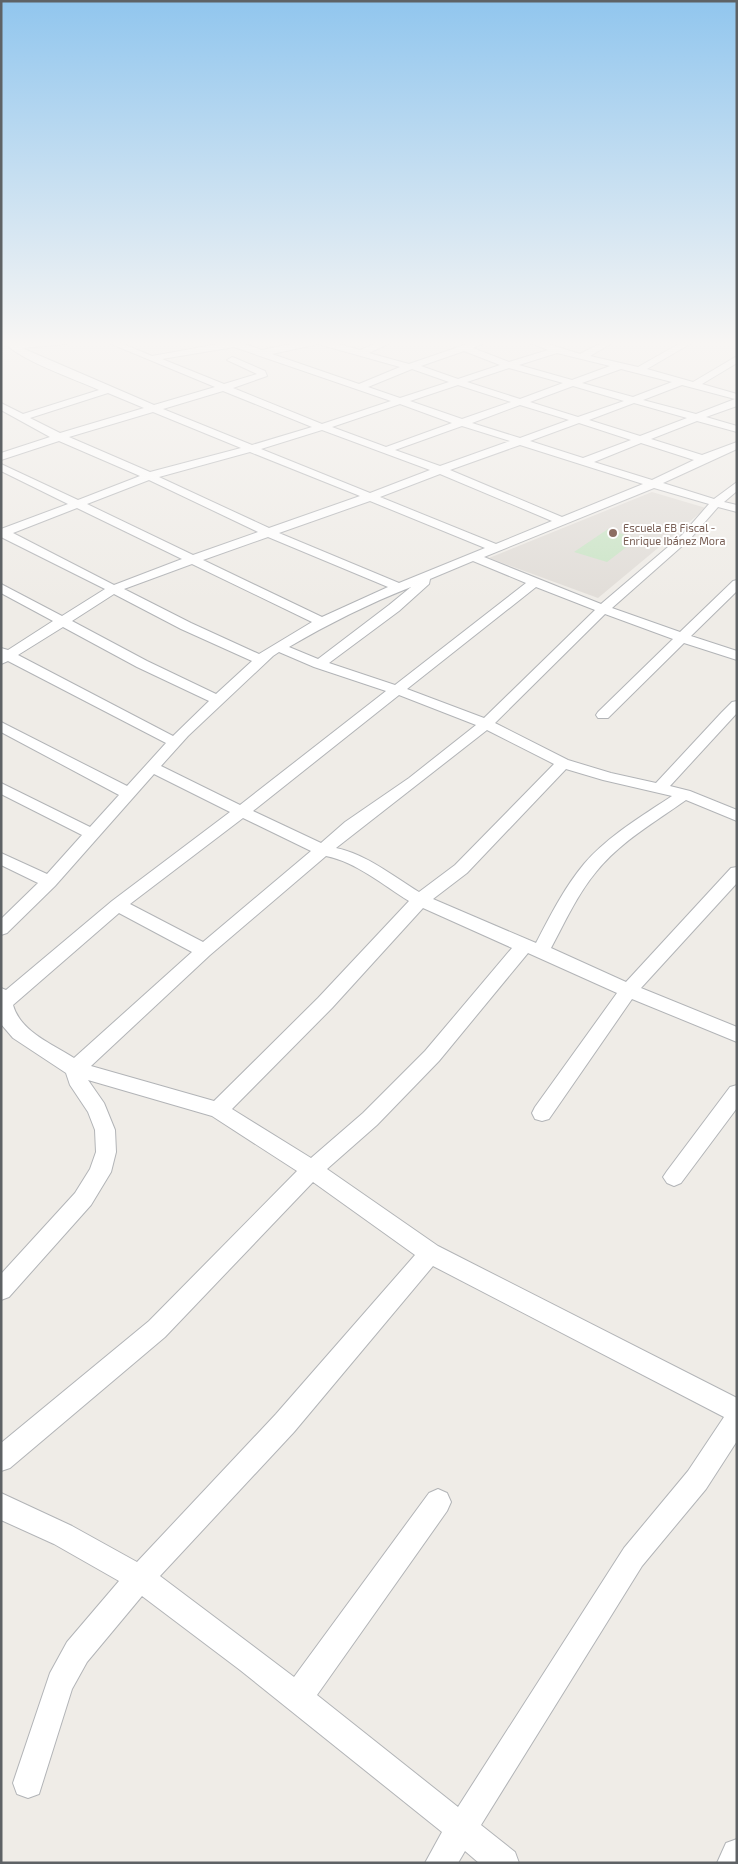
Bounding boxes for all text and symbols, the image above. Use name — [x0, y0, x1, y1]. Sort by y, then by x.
place label: Escuela EB Fiscal - Enrique Ibánez Mora — [623, 521, 726, 547]
marker: Escuela EB Fiscal - Enrique Ibánez Mora — [607, 527, 619, 539]

